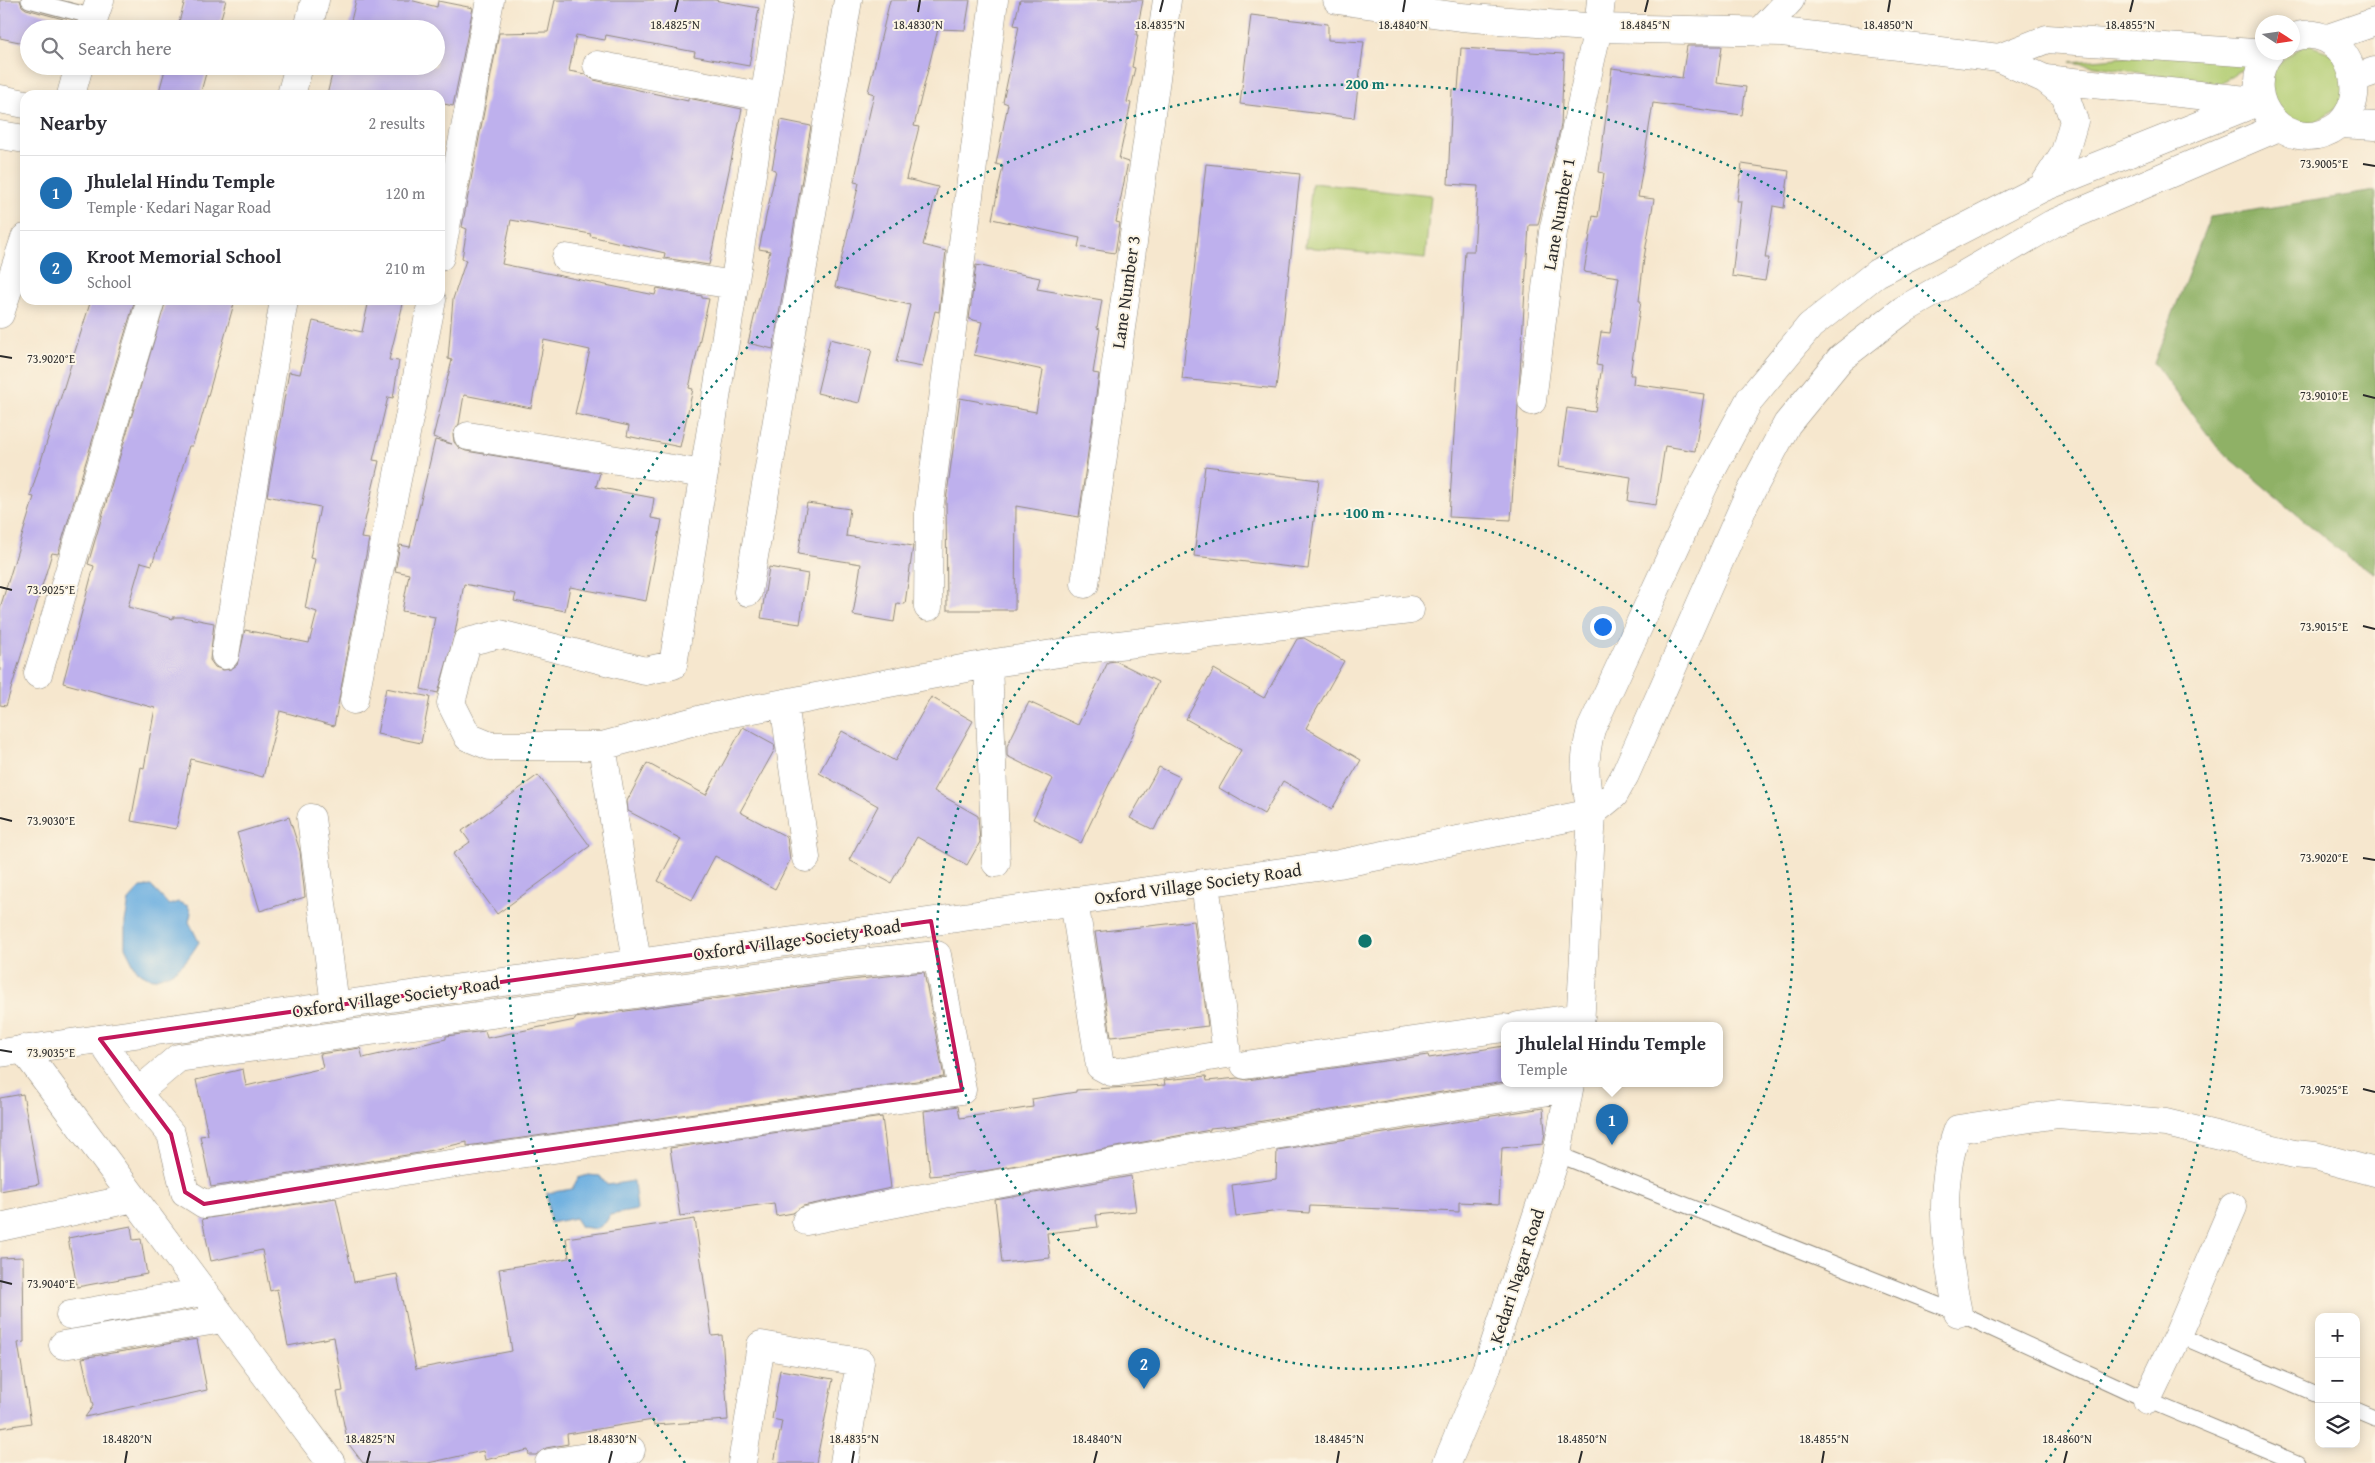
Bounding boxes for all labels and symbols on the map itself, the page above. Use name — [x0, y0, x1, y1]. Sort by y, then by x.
north arrow — [2255, 15, 2300, 60]
text: 18.4825°N — [650, 16, 700, 33]
text: 18.4830°N — [893, 16, 943, 33]
text: 18.4835°N — [1135, 16, 1185, 33]
text: 18.4840°N — [1378, 16, 1428, 33]
text: 18.4845°N — [1620, 16, 1670, 33]
text: 18.4850°N — [1863, 16, 1913, 33]
text: 18.4855°N — [2105, 16, 2155, 33]
text: 200 m — [1345, 73, 1385, 94]
text: 73.9005°E — [2300, 155, 2348, 172]
street label: Lane Number 1 — [1535, 156, 1582, 272]
street label: Lane Number 3 — [1104, 234, 1147, 350]
text: 73.9020°E — [27, 350, 75, 367]
text: 73.9010°E — [2300, 387, 2348, 404]
text: 100 m — [1345, 502, 1385, 523]
text: 73.9025°E — [27, 581, 75, 598]
your location — [1590, 614, 1616, 640]
text: 73.9015°E — [2300, 618, 2348, 635]
text: 73.9030°E — [27, 812, 75, 829]
text: 73.9020°E — [2300, 849, 2348, 866]
street label: Oxford Village Society Road — [1093, 856, 1304, 911]
street label: Oxford Village Society Road — [692, 912, 903, 967]
centre of rings — [1356, 932, 1374, 950]
street label: Oxford Village Society Road — [291, 969, 502, 1024]
text: 73.9035°E — [27, 1044, 75, 1061]
text: 73.9025°E — [2300, 1081, 2348, 1098]
pin: 1 — [1596, 1104, 1628, 1145]
street label: Kedari Nagar Road — [1482, 1205, 1551, 1347]
text: 73.9040°E — [27, 1275, 75, 1292]
pin: 2 — [1128, 1348, 1160, 1389]
text: 18.4820°N — [102, 1430, 152, 1447]
text: 18.4825°N — [345, 1430, 395, 1447]
text: 18.4830°N — [587, 1430, 637, 1447]
text: 18.4835°N — [829, 1430, 879, 1447]
text: 18.4840°N — [1072, 1430, 1122, 1447]
text: 18.4845°N — [1314, 1430, 1364, 1447]
text: 18.4850°N — [1557, 1430, 1607, 1447]
text: 18.4855°N — [1799, 1430, 1849, 1447]
text: 18.4860°N — [2042, 1430, 2092, 1447]

